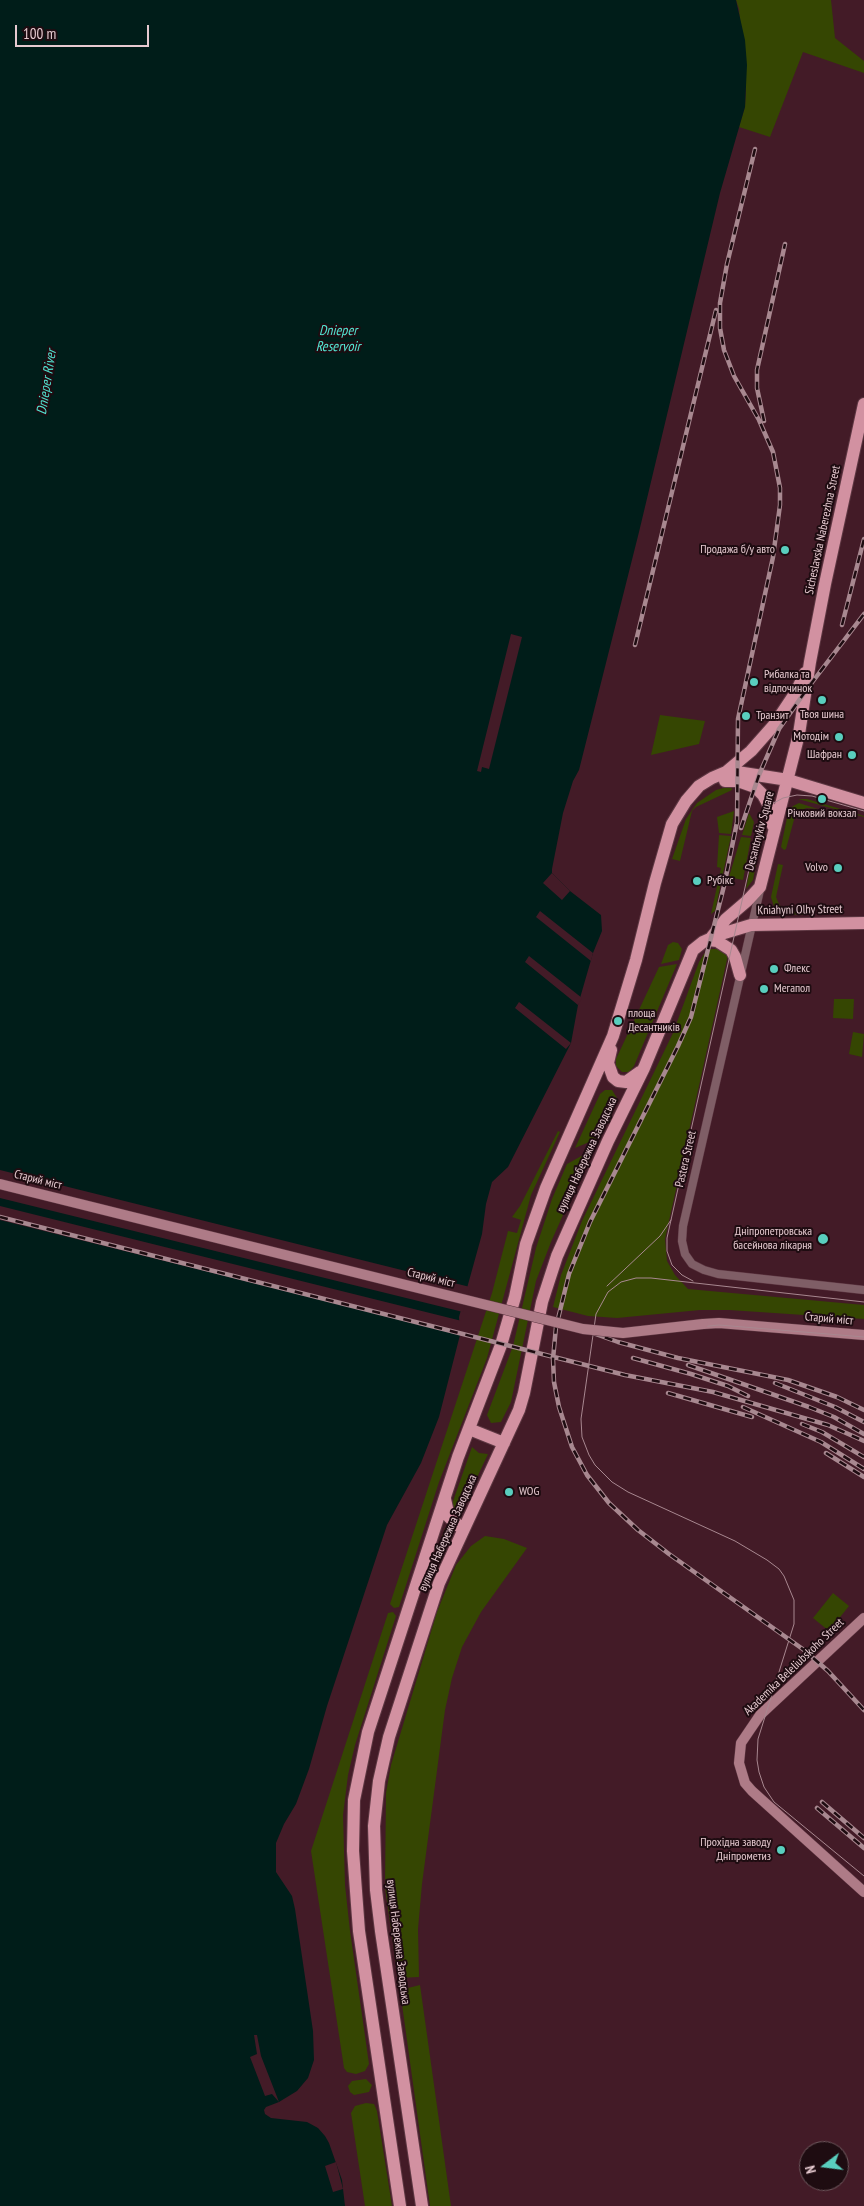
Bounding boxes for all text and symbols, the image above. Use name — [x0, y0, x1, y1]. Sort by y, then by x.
scale bar — [18, 15, 151, 47]
text: 100 m — [23, 24, 56, 43]
water label: Dnieper Reservoir — [316, 323, 360, 356]
water label: Dnieper River — [34, 348, 60, 416]
street label: Sicheslavska Naberezhna Street — [802, 464, 844, 596]
place label: Продажа б/у авто — [700, 543, 775, 557]
marker: Продажа б/у авто — [779, 544, 791, 556]
place label: Рибалка та відпочинок — [764, 668, 812, 696]
marker: Рибалка та відпочинок — [748, 676, 760, 688]
marker: Твоя шина — [816, 694, 828, 706]
place label: Твоя шина — [800, 708, 844, 722]
place label: Транзит — [756, 709, 789, 723]
marker: Транзит — [740, 710, 752, 722]
place label: Мотодім — [793, 730, 829, 744]
marker: Мотодім — [833, 731, 845, 743]
place label: Шафран — [807, 748, 842, 762]
marker: Шафран — [846, 749, 858, 761]
street label: Desantnykiv Square — [742, 790, 778, 872]
marker: Річковий вокзал — [816, 793, 828, 805]
place label: Річковий вокзал — [788, 807, 856, 821]
place label: Volvo — [805, 861, 828, 875]
marker: Volvo — [832, 862, 844, 874]
place label: Рубікс — [707, 874, 734, 888]
marker: Рубікс — [691, 875, 703, 887]
street label: Kniahyni Olhy Street — [757, 902, 843, 918]
place label: Флекс — [784, 962, 810, 976]
marker: Флекс — [768, 963, 780, 975]
place label: Мегапол — [774, 982, 810, 996]
marker: Мегапол — [758, 983, 770, 995]
place label: площа Десантників — [628, 1007, 680, 1035]
marker: площа Десантників — [612, 1015, 624, 1027]
street label: вулиця Набережна Заводська — [554, 1095, 620, 1215]
street label: Pastera Street — [673, 1129, 699, 1189]
street label: Старий міст — [13, 1167, 63, 1193]
place label: Дніпропетровська басейнова лікарня — [733, 1225, 812, 1253]
marker: Дніпропетровська басейнова лікарня — [816, 1232, 830, 1246]
street label: Старий міст — [406, 1265, 456, 1291]
street label: Старий міст — [804, 1310, 854, 1328]
street label: вулиця Набережна Заводська — [416, 1473, 480, 1593]
place label: WOG — [519, 1485, 539, 1499]
marker: WOG — [503, 1486, 515, 1498]
street label: Akademika Beleliubskoho Street — [741, 1615, 847, 1719]
place label: Прохідна заводу Дніпрометиз — [700, 1836, 771, 1864]
marker: Прохідна заводу Дніпрометиз — [775, 1844, 787, 1856]
street label: вулиця Набережна Заводська — [383, 1879, 413, 2005]
north arrow — [799, 2141, 849, 2191]
text: N — [801, 2164, 820, 2176]

